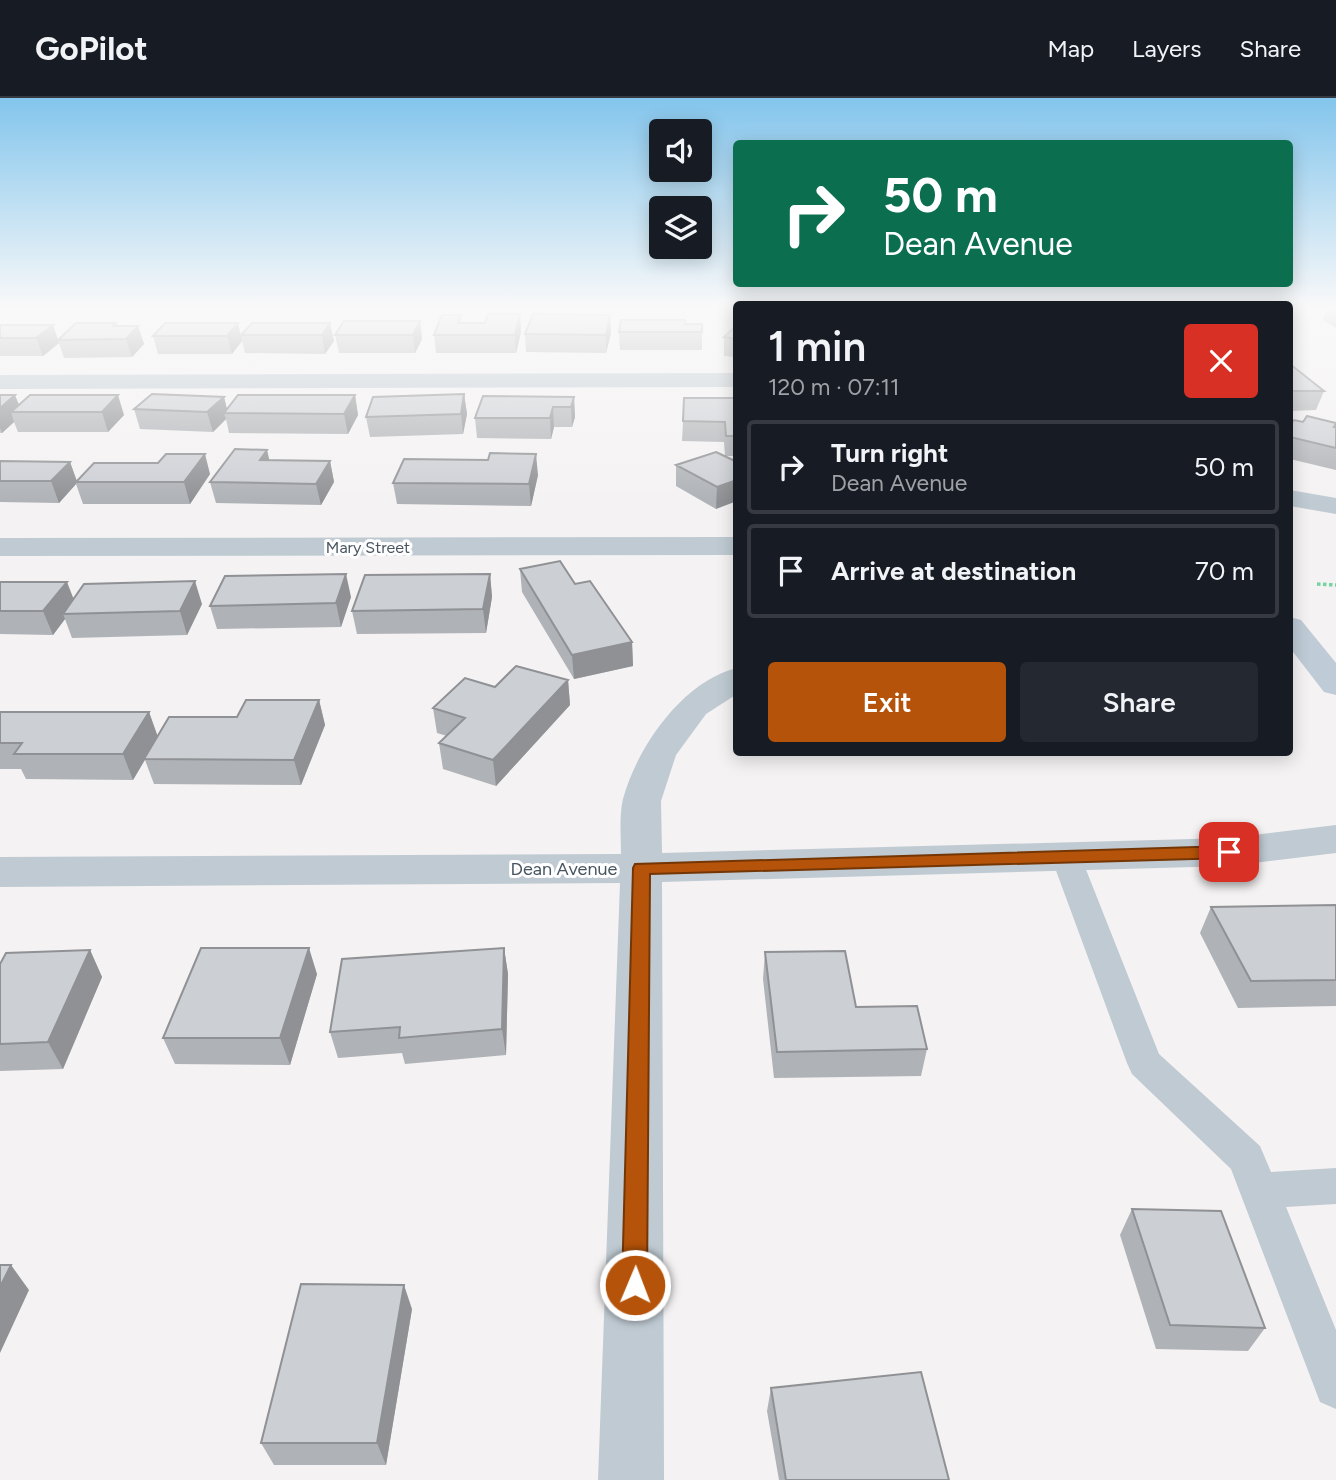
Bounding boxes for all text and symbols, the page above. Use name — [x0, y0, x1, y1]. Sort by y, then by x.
text: GoPilot — [35, 29, 148, 68]
text: Map — [1047, 34, 1094, 63]
text: Layers — [1132, 34, 1201, 63]
text: Share — [1239, 34, 1301, 63]
map controls — [649, 119, 712, 259]
button: sound — [649, 119, 712, 182]
text: 50 m — [883, 165, 998, 224]
icon: right — [768, 168, 859, 259]
button: layers — [649, 196, 712, 259]
text: Dean Avenue — [883, 225, 1073, 263]
text: 1 min — [768, 321, 866, 372]
button: close — [1184, 324, 1258, 398]
text: 120 m · 07:11 — [768, 373, 899, 401]
text: Turn right — [831, 437, 948, 469]
icon: right — [772, 448, 810, 486]
text: 50 m — [1194, 451, 1254, 483]
text: Dean Avenue — [831, 469, 967, 497]
street label: Mary Street — [326, 538, 410, 557]
icon: arrive — [772, 552, 810, 590]
text: Arrive at destination — [831, 555, 1076, 587]
text: 70 m — [1195, 555, 1254, 587]
button: Exit — [768, 662, 1006, 742]
button: Share — [1020, 662, 1258, 742]
pin — [1199, 822, 1259, 882]
icon: arrive — [1210, 833, 1248, 871]
street label: Dean Avenue — [511, 858, 618, 880]
position arrow — [598, 1248, 672, 1322]

